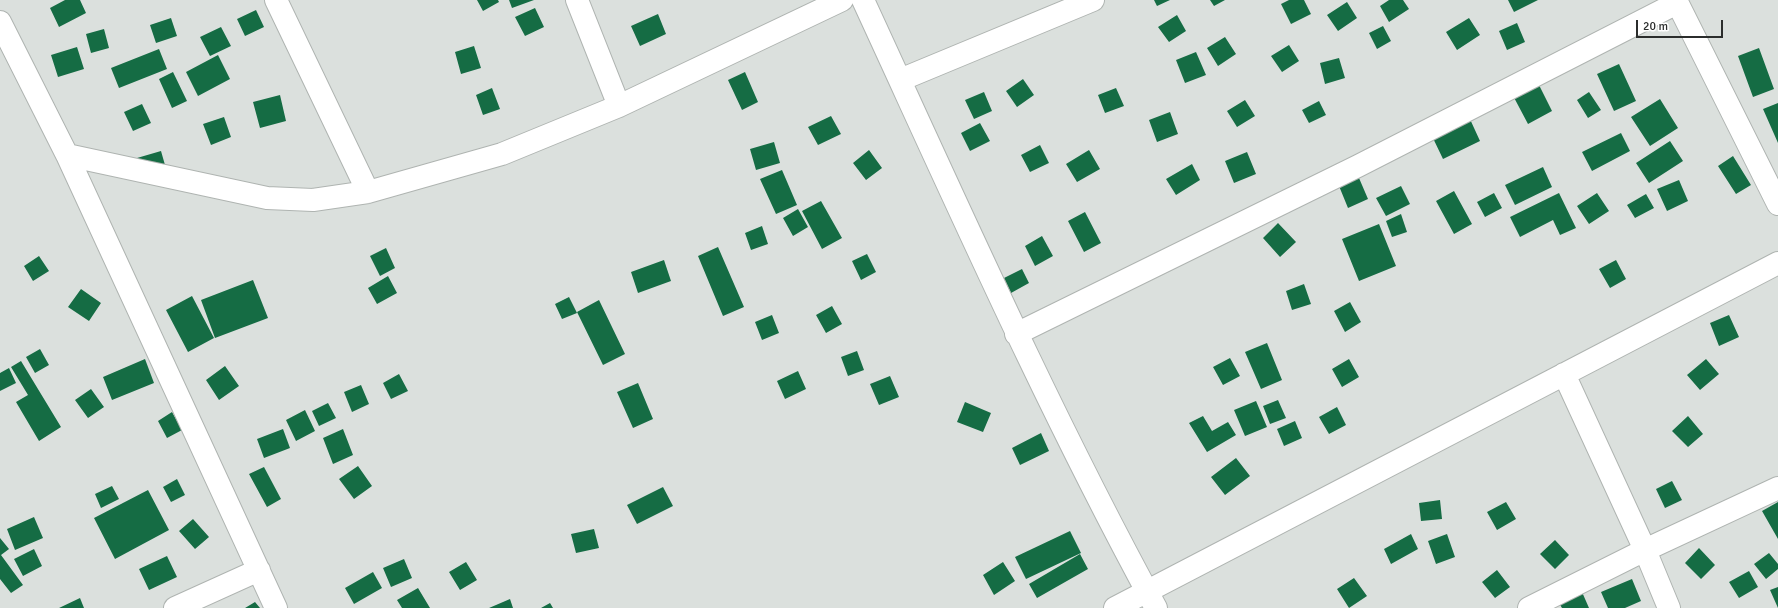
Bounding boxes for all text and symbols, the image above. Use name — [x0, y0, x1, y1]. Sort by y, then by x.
scale bar — [1638, 12, 1725, 38]
text: 20 m — [1643, 19, 1668, 34]

